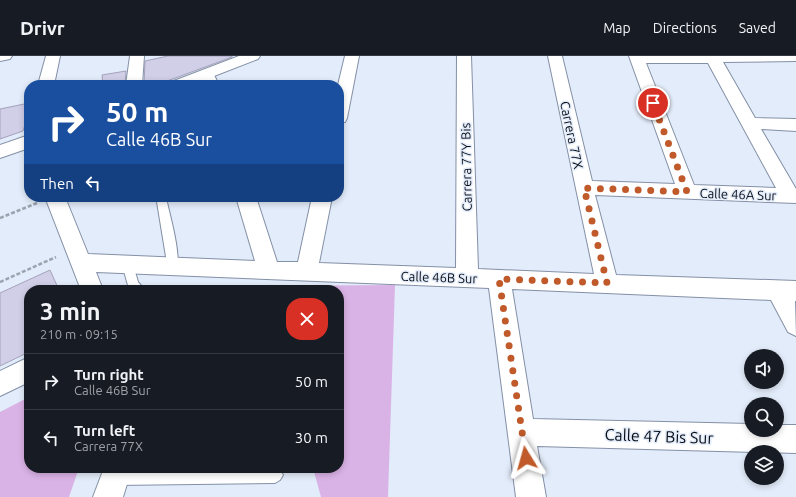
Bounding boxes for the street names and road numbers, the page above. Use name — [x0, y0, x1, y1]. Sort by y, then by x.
street label: Carrera 77X — [558, 100, 586, 170]
street label: Carrera 77Y Bis — [458, 122, 474, 211]
street label: Calle 46A Sur — [699, 186, 777, 202]
street label: Calle 46B Sur — [400, 269, 478, 285]
street label: Calle 47 Bis Sur — [604, 425, 714, 447]

